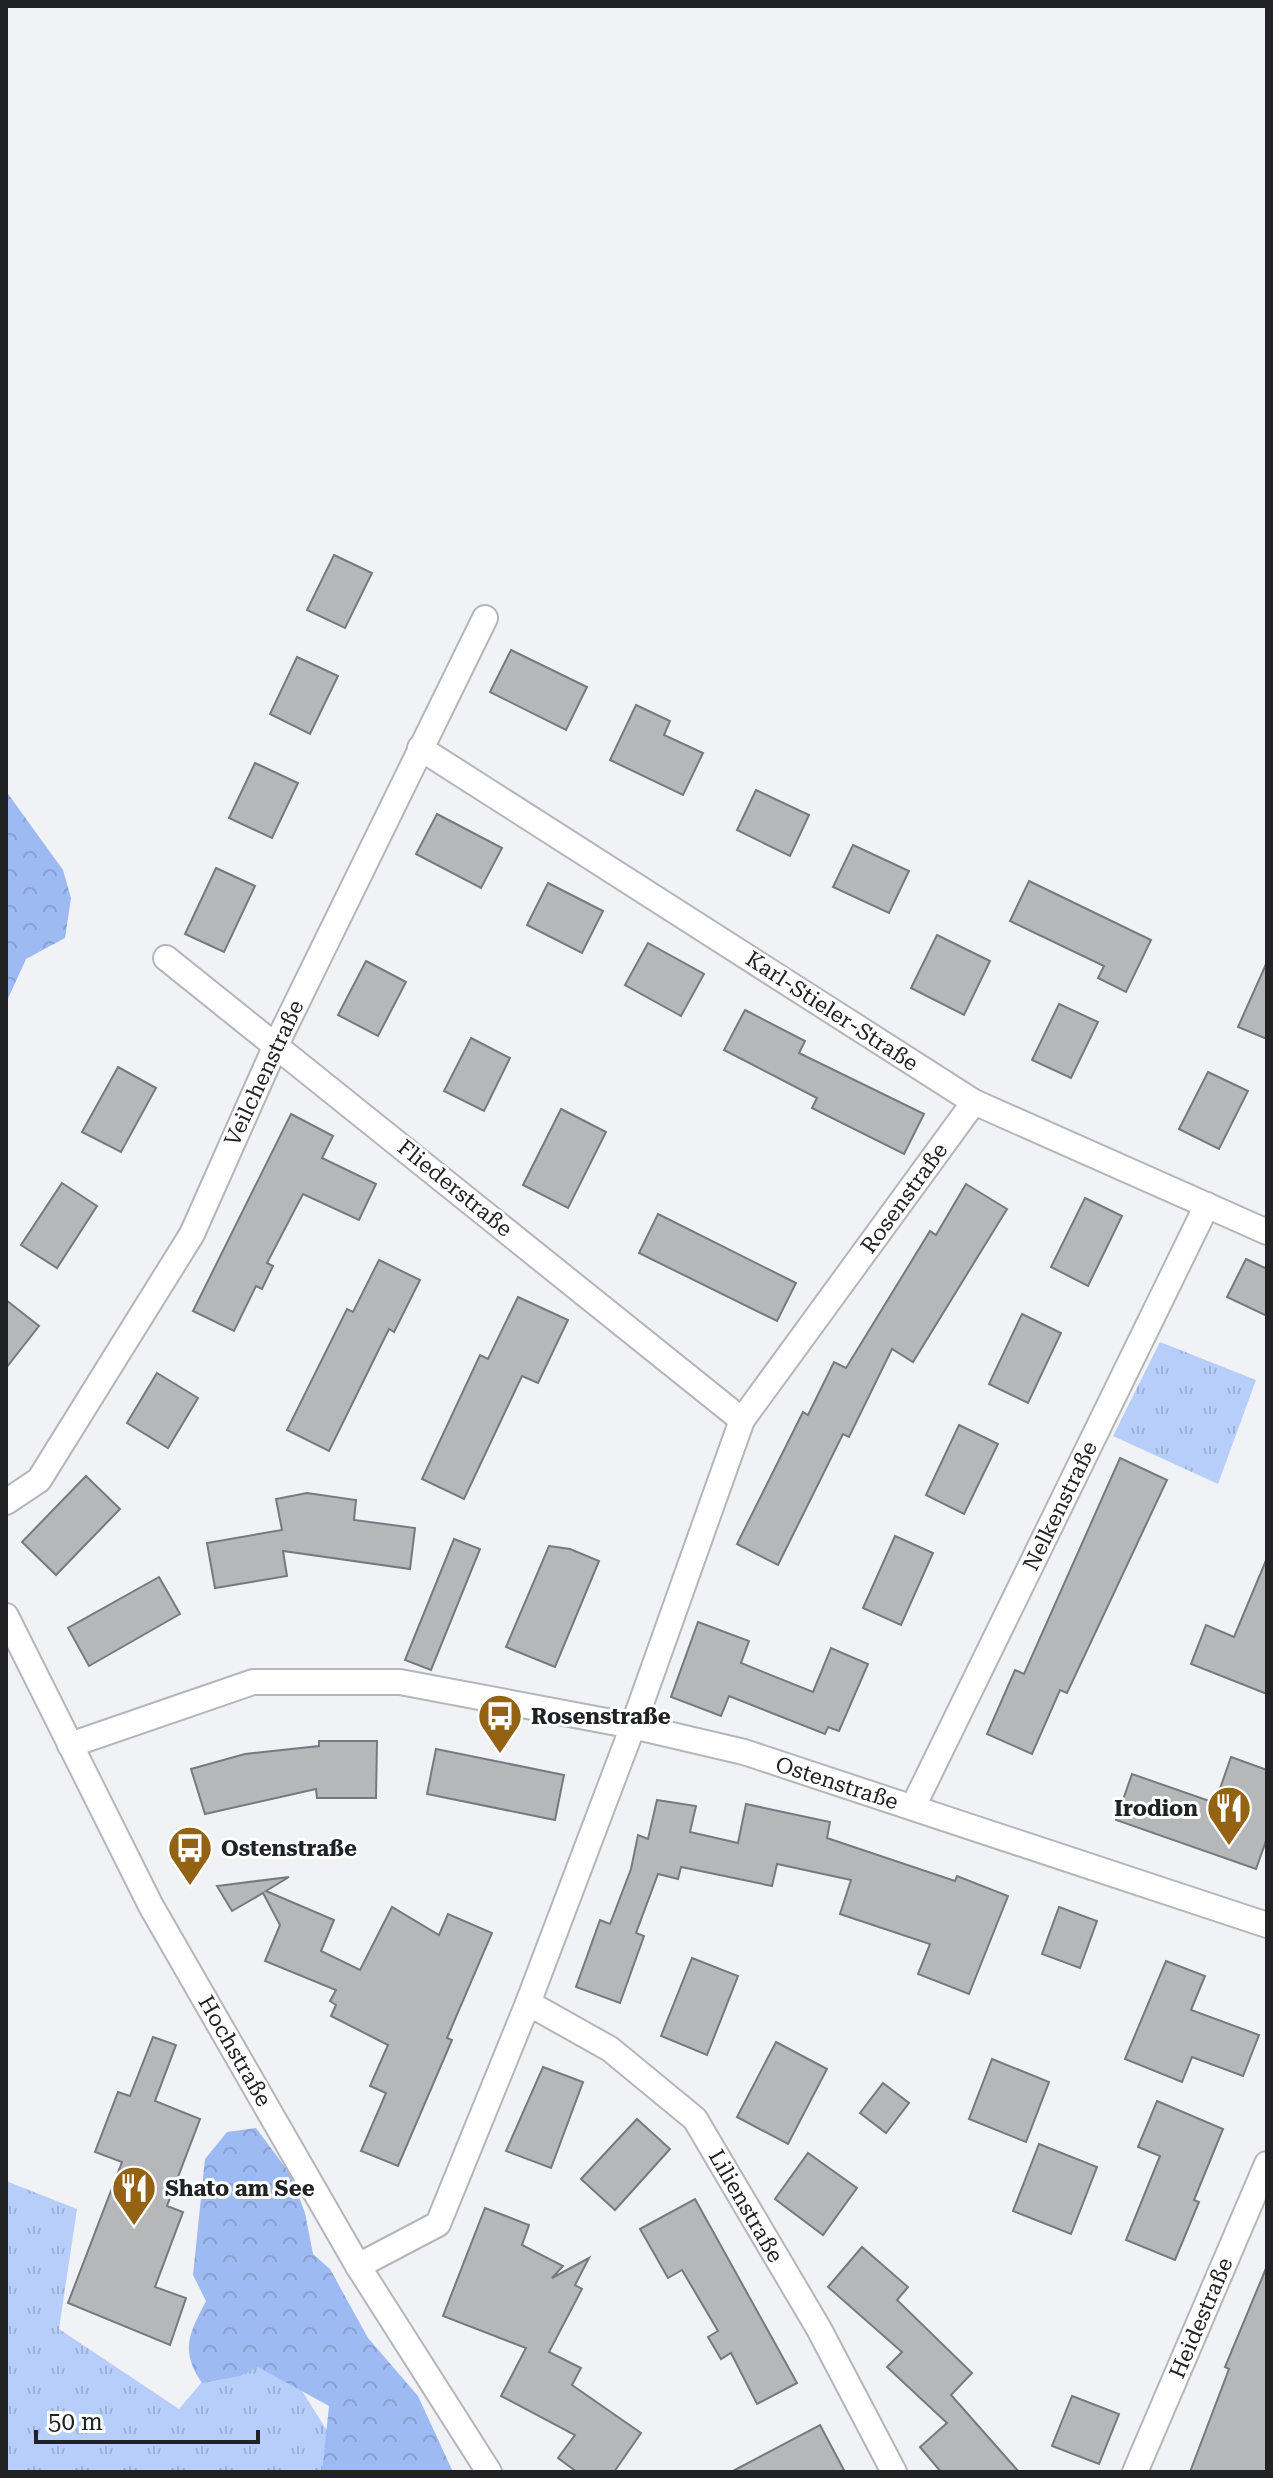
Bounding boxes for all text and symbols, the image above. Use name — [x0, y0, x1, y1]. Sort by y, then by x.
street label: Karl-Stieler-Straße — [741, 946, 923, 1076]
street label: Veilchenstraße — [219, 996, 309, 1150]
street label: Fliederstraße — [393, 1134, 517, 1242]
street label: Rosenstraße — [856, 1138, 952, 1258]
street label: Nelkenstraße — [1018, 1437, 1102, 1575]
bus stop icon: Rosenstraße — [476, 1692, 524, 1755]
place label: Rosenstraße — [531, 1704, 671, 1729]
street label: Ostenstraße — [773, 1751, 901, 1815]
restaurant icon: Irodion — [1205, 1784, 1253, 1847]
place label: Irodion — [1114, 1796, 1198, 1821]
bus stop icon: Ostenstraße — [166, 1824, 214, 1887]
place label: Ostenstraße — [221, 1836, 357, 1861]
street label: Hochstraße — [193, 1991, 277, 2111]
street label: Lilienstraße — [704, 2145, 788, 2267]
restaurant icon: Shato am See — [110, 2164, 158, 2227]
place label: Shato am See — [165, 2176, 315, 2201]
street label: Heidestraße — [1164, 2254, 1238, 2382]
scale bar — [36, 2394, 258, 2444]
text: 50 m — [48, 2408, 103, 2436]

